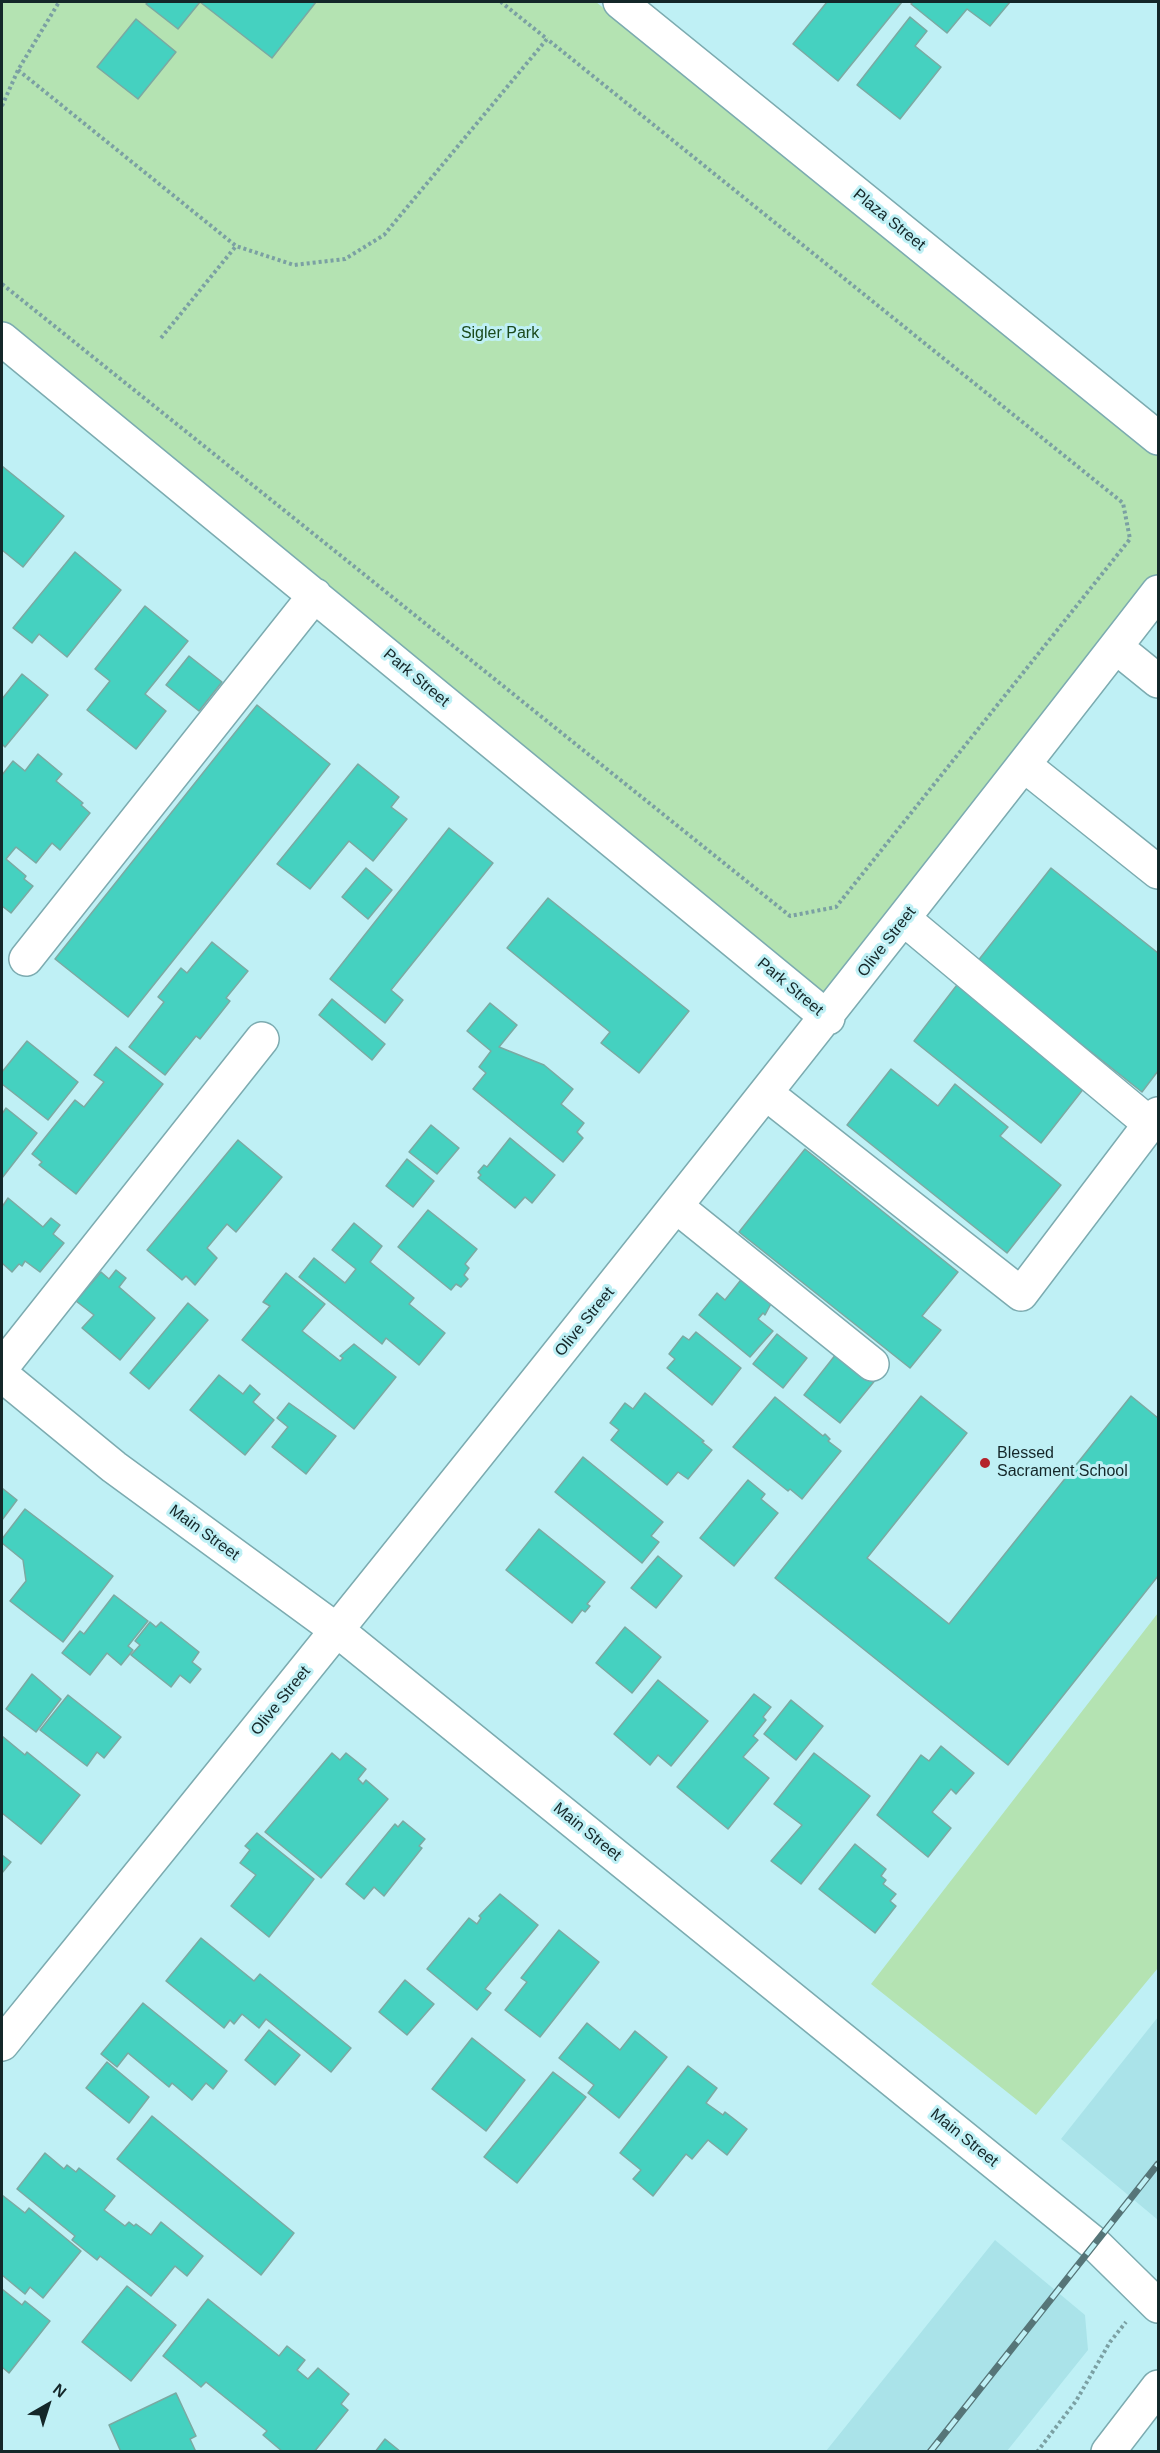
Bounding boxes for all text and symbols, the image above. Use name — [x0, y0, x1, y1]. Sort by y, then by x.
street label: Plaza Street — [849, 185, 929, 255]
park label: Sigler Park — [461, 324, 539, 344]
street label: Park Street — [379, 645, 453, 711]
street label: Olive Street — [854, 903, 920, 981]
street label: Park Street — [753, 954, 827, 1020]
street label: Olive Street — [551, 1283, 619, 1361]
place label: Blessed Sacrament School — [997, 1444, 1128, 1482]
marker: Blessed Sacrament School — [978, 1456, 992, 1470]
street label: Main Street — [165, 1501, 243, 1565]
street label: Olive Street — [247, 1662, 315, 1740]
street label: Main Street — [549, 1799, 625, 1865]
street label: Main Street — [926, 2105, 1002, 2171]
north arrow — [18, 2375, 78, 2435]
text: N — [50, 2380, 69, 2401]

